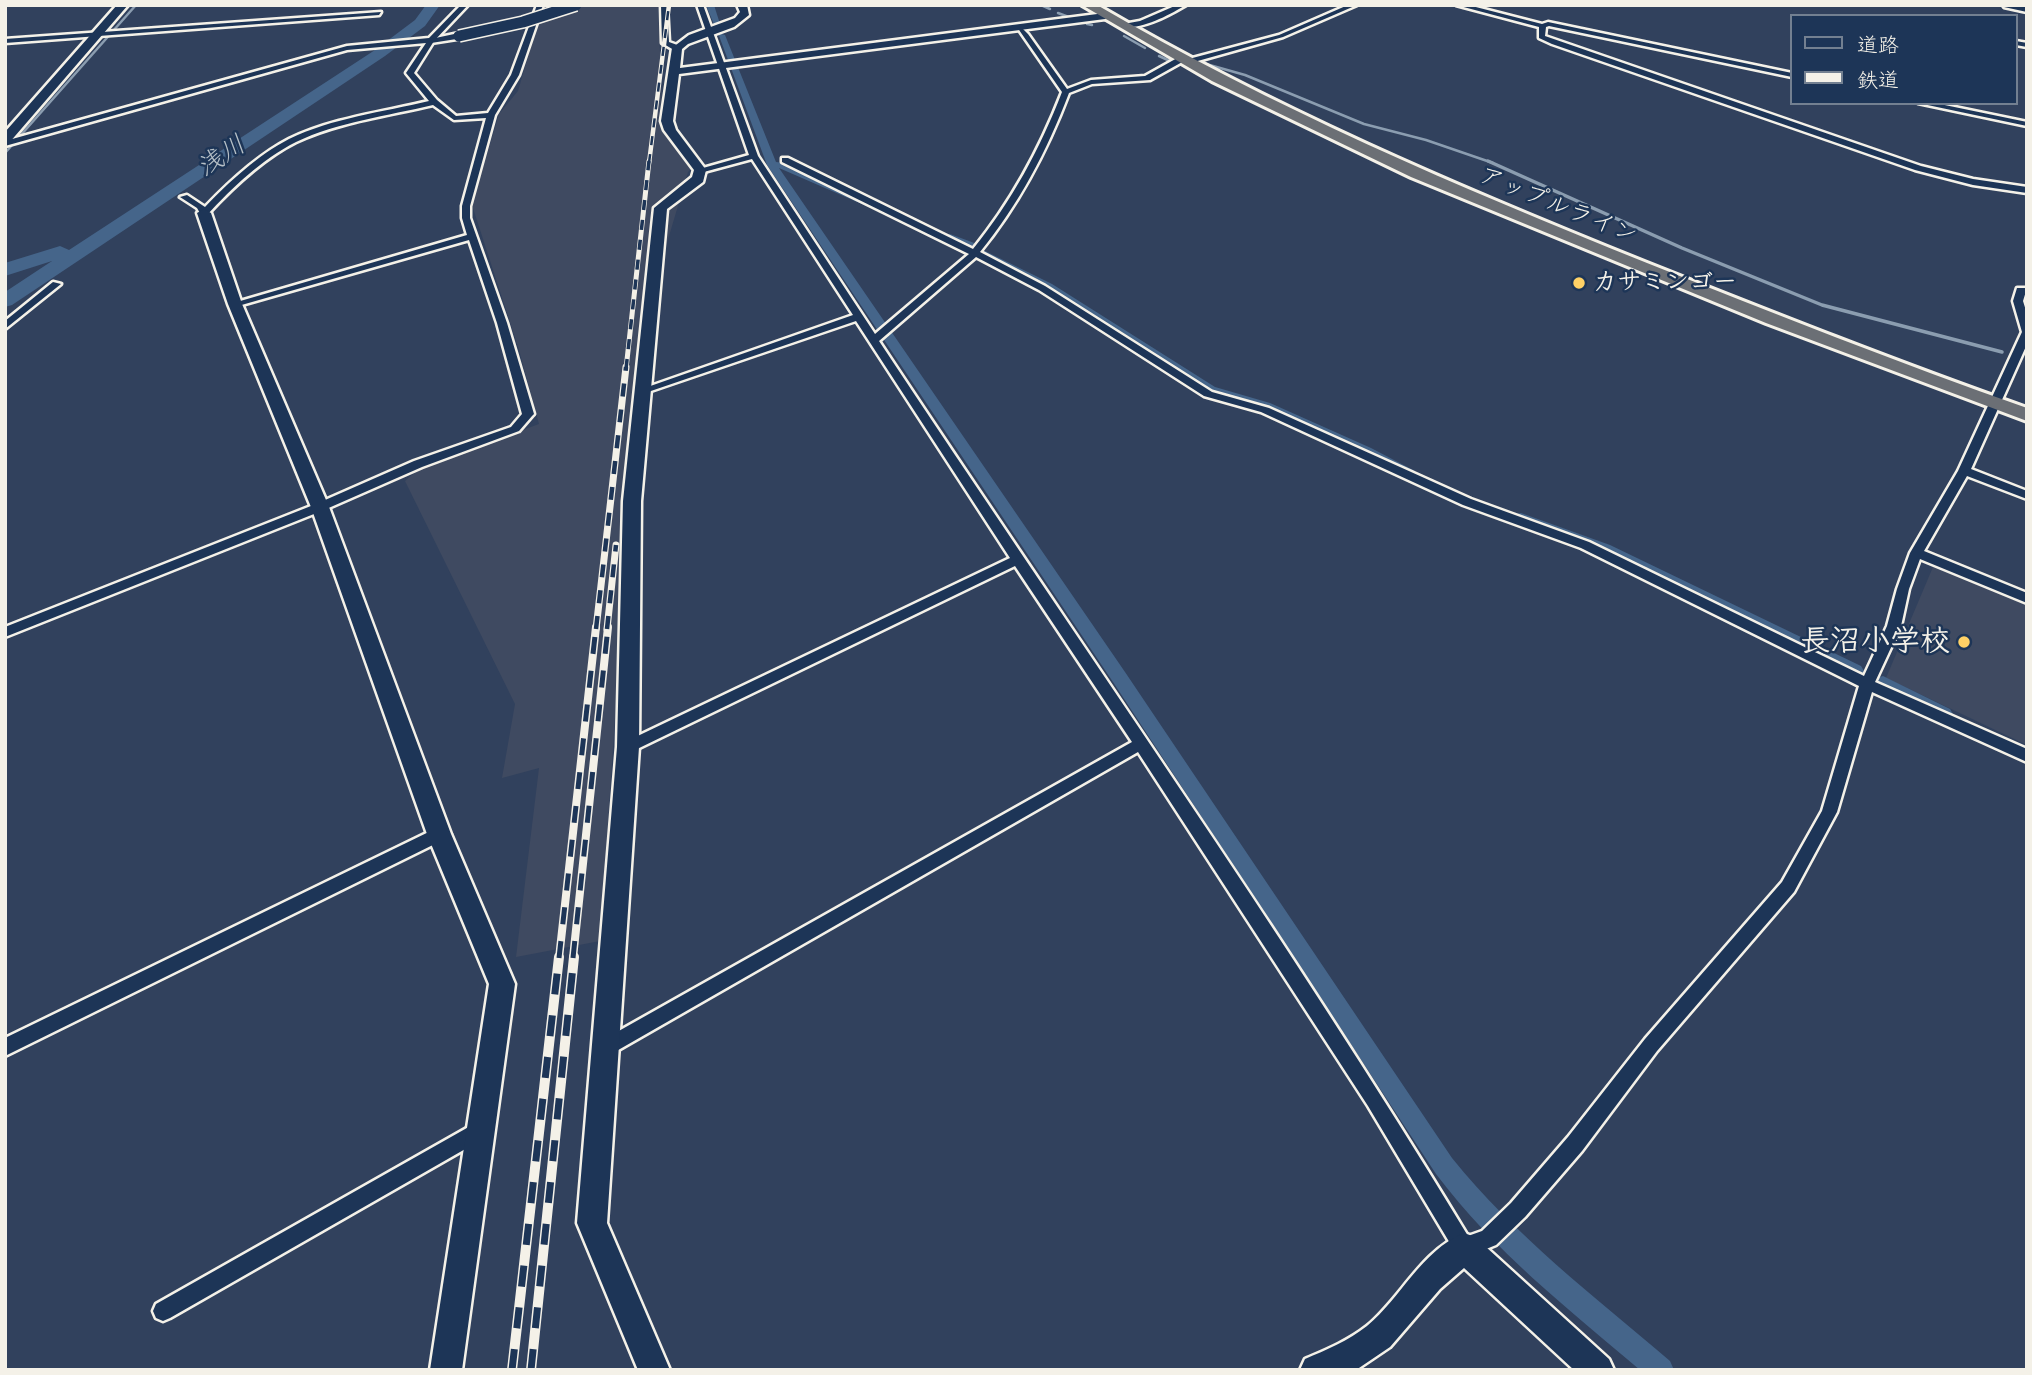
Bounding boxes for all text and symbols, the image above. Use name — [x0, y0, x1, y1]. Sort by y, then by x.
legend — [1790, 14, 2018, 105]
text: 道路 — [1857, 32, 1899, 58]
text: 鉄道 — [1857, 67, 1899, 93]
water label: 浅川 — [192, 130, 252, 184]
street label: アップルライン — [1475, 161, 1641, 251]
place label: カサミンゴー — [1593, 269, 1737, 297]
marker: カサミンゴー — [1571, 275, 1587, 291]
place label: 長沼小学校 — [1800, 624, 1950, 660]
marker: 長沼小学校 — [1956, 634, 1972, 650]

